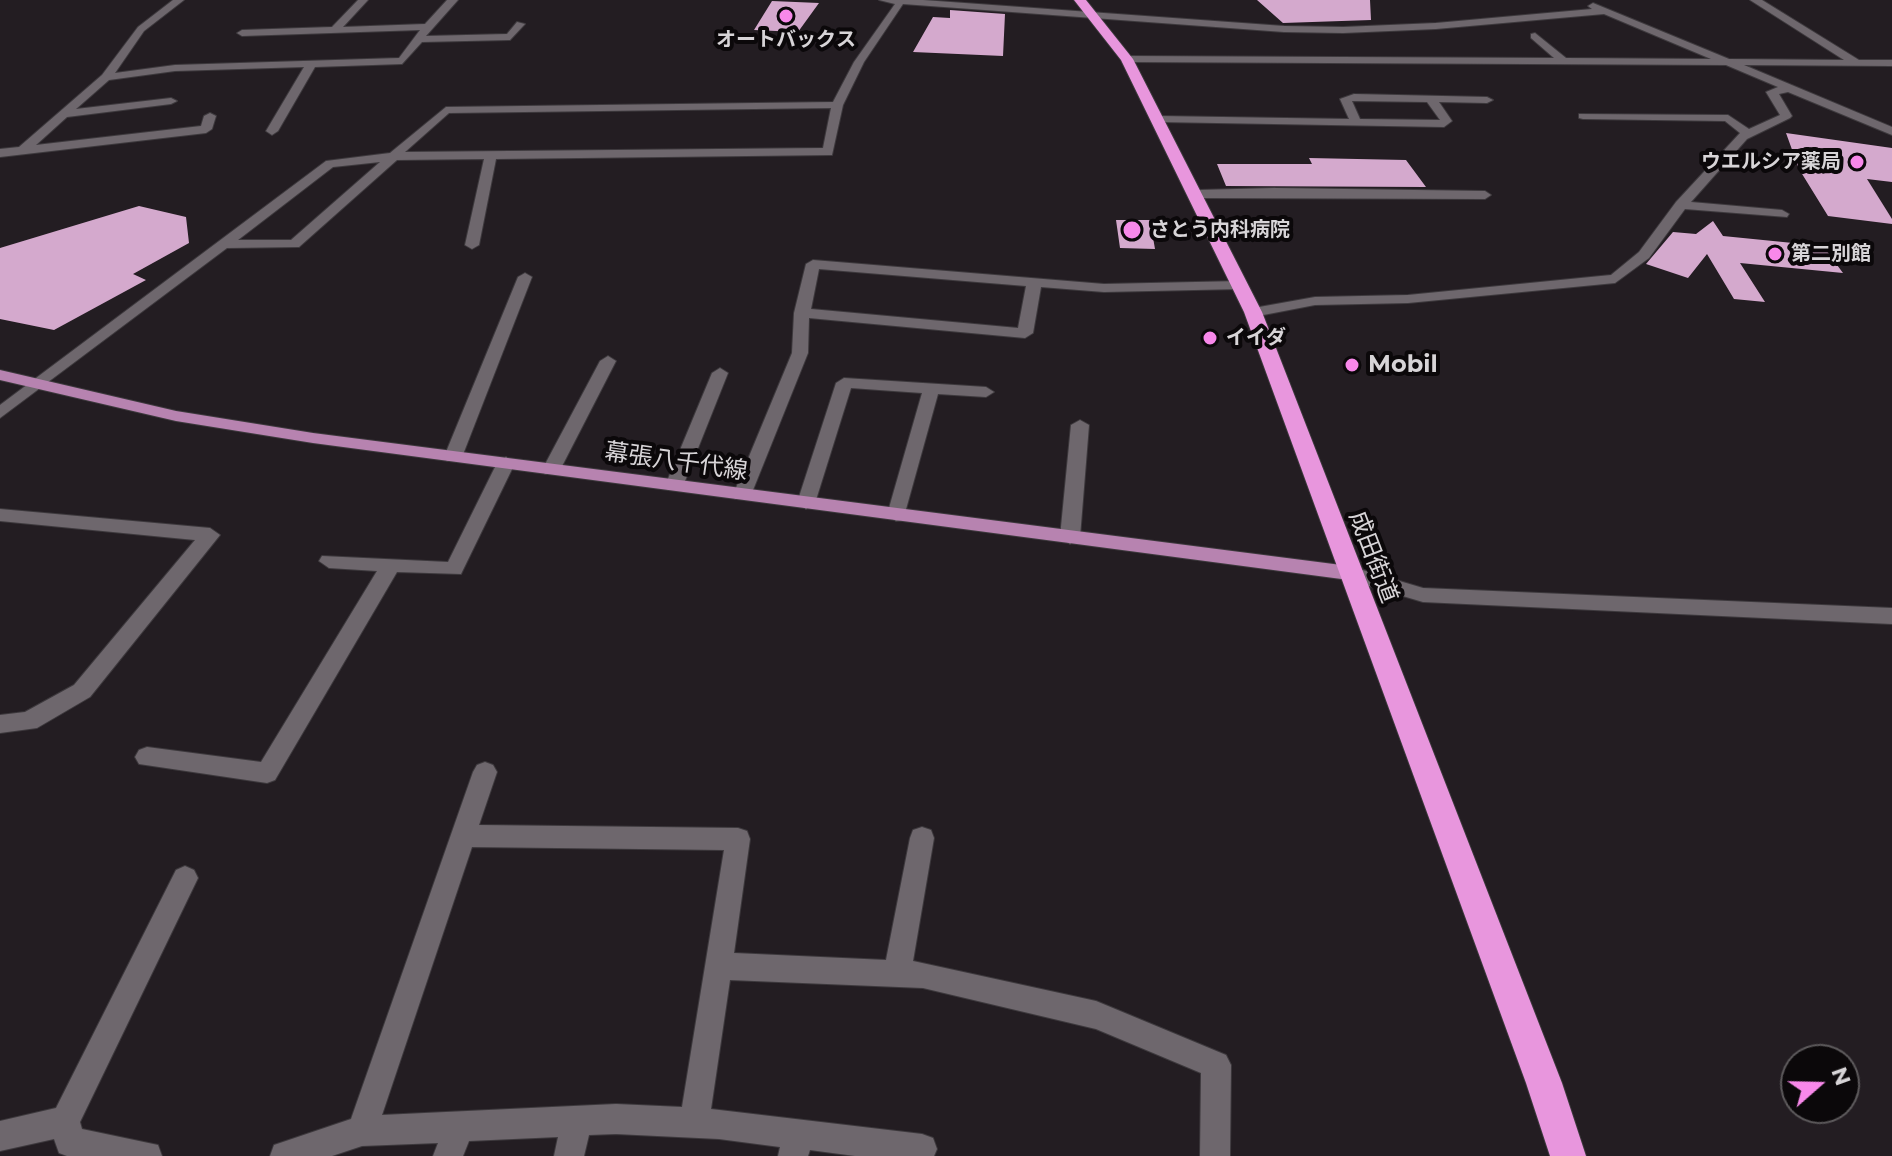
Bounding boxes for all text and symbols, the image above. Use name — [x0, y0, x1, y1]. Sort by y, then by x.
marker: オートバックス — [777, 7, 795, 25]
place label: オートバックス — [716, 28, 856, 52]
place label: ウエルシア薬局 — [1701, 150, 1841, 174]
marker: ウエルシア薬局 — [1848, 153, 1866, 171]
place label: さとう内科病院 — [1150, 218, 1290, 242]
marker: さとう内科病院 — [1121, 219, 1143, 241]
place label: 第二別館 — [1791, 242, 1871, 266]
marker: 第二別館 — [1766, 245, 1784, 263]
place label: イイダ — [1226, 326, 1286, 350]
marker: イイダ — [1201, 329, 1219, 347]
place label: Mobil — [1368, 351, 1438, 379]
marker: Mobil — [1343, 356, 1361, 374]
street label: 幕張八千代線 — [603, 438, 749, 486]
street label: 成田街道 — [1342, 507, 1404, 607]
north arrow — [1780, 1044, 1860, 1124]
text: N — [1825, 1063, 1857, 1089]

